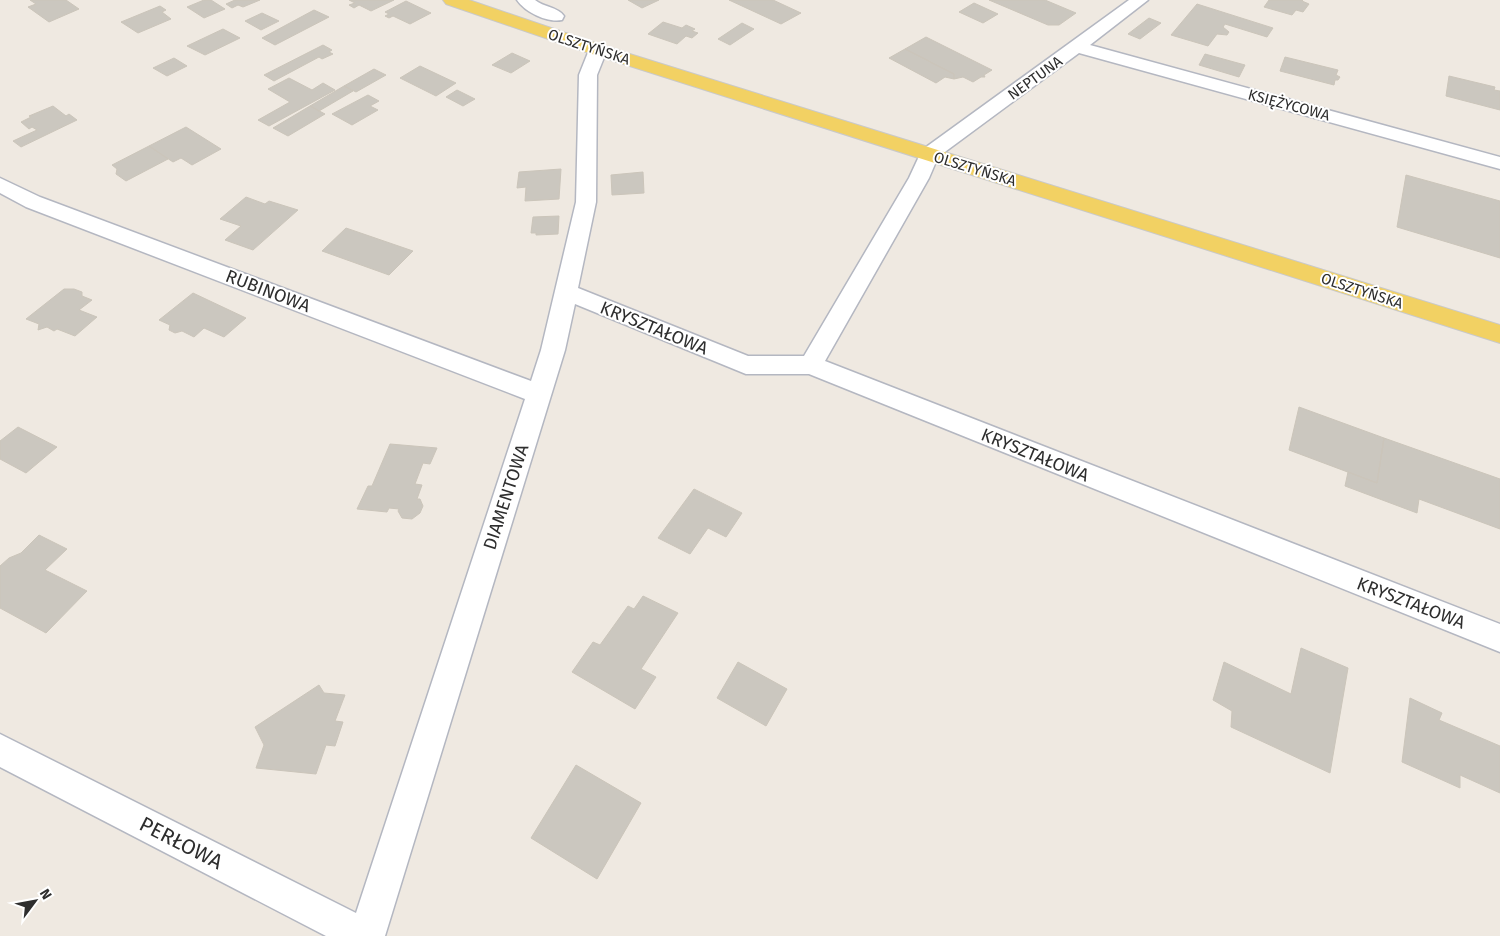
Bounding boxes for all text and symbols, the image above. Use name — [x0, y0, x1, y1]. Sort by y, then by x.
street label: OLSZTYŃSKA — [546, 25, 633, 69]
street label: NEPTUNA — [1004, 52, 1066, 104]
street label: KSIĘŻYCOWA — [1246, 85, 1332, 125]
street label: OLSZTYŃSKA — [932, 148, 1019, 190]
street label: RUBINOWA — [223, 265, 314, 317]
street label: OLSZTYŃSKA — [1319, 269, 1406, 313]
street label: KRYSZTAŁOWA — [597, 296, 712, 360]
street label: KRYSZTAŁOWA — [978, 423, 1093, 487]
street label: DIAMENTOWA — [479, 441, 534, 552]
street label: KRYSZTAŁOWA — [1354, 572, 1469, 634]
street label: PERŁOWA — [135, 811, 227, 875]
north arrow — [10, 876, 60, 926]
text: N — [36, 886, 55, 903]

